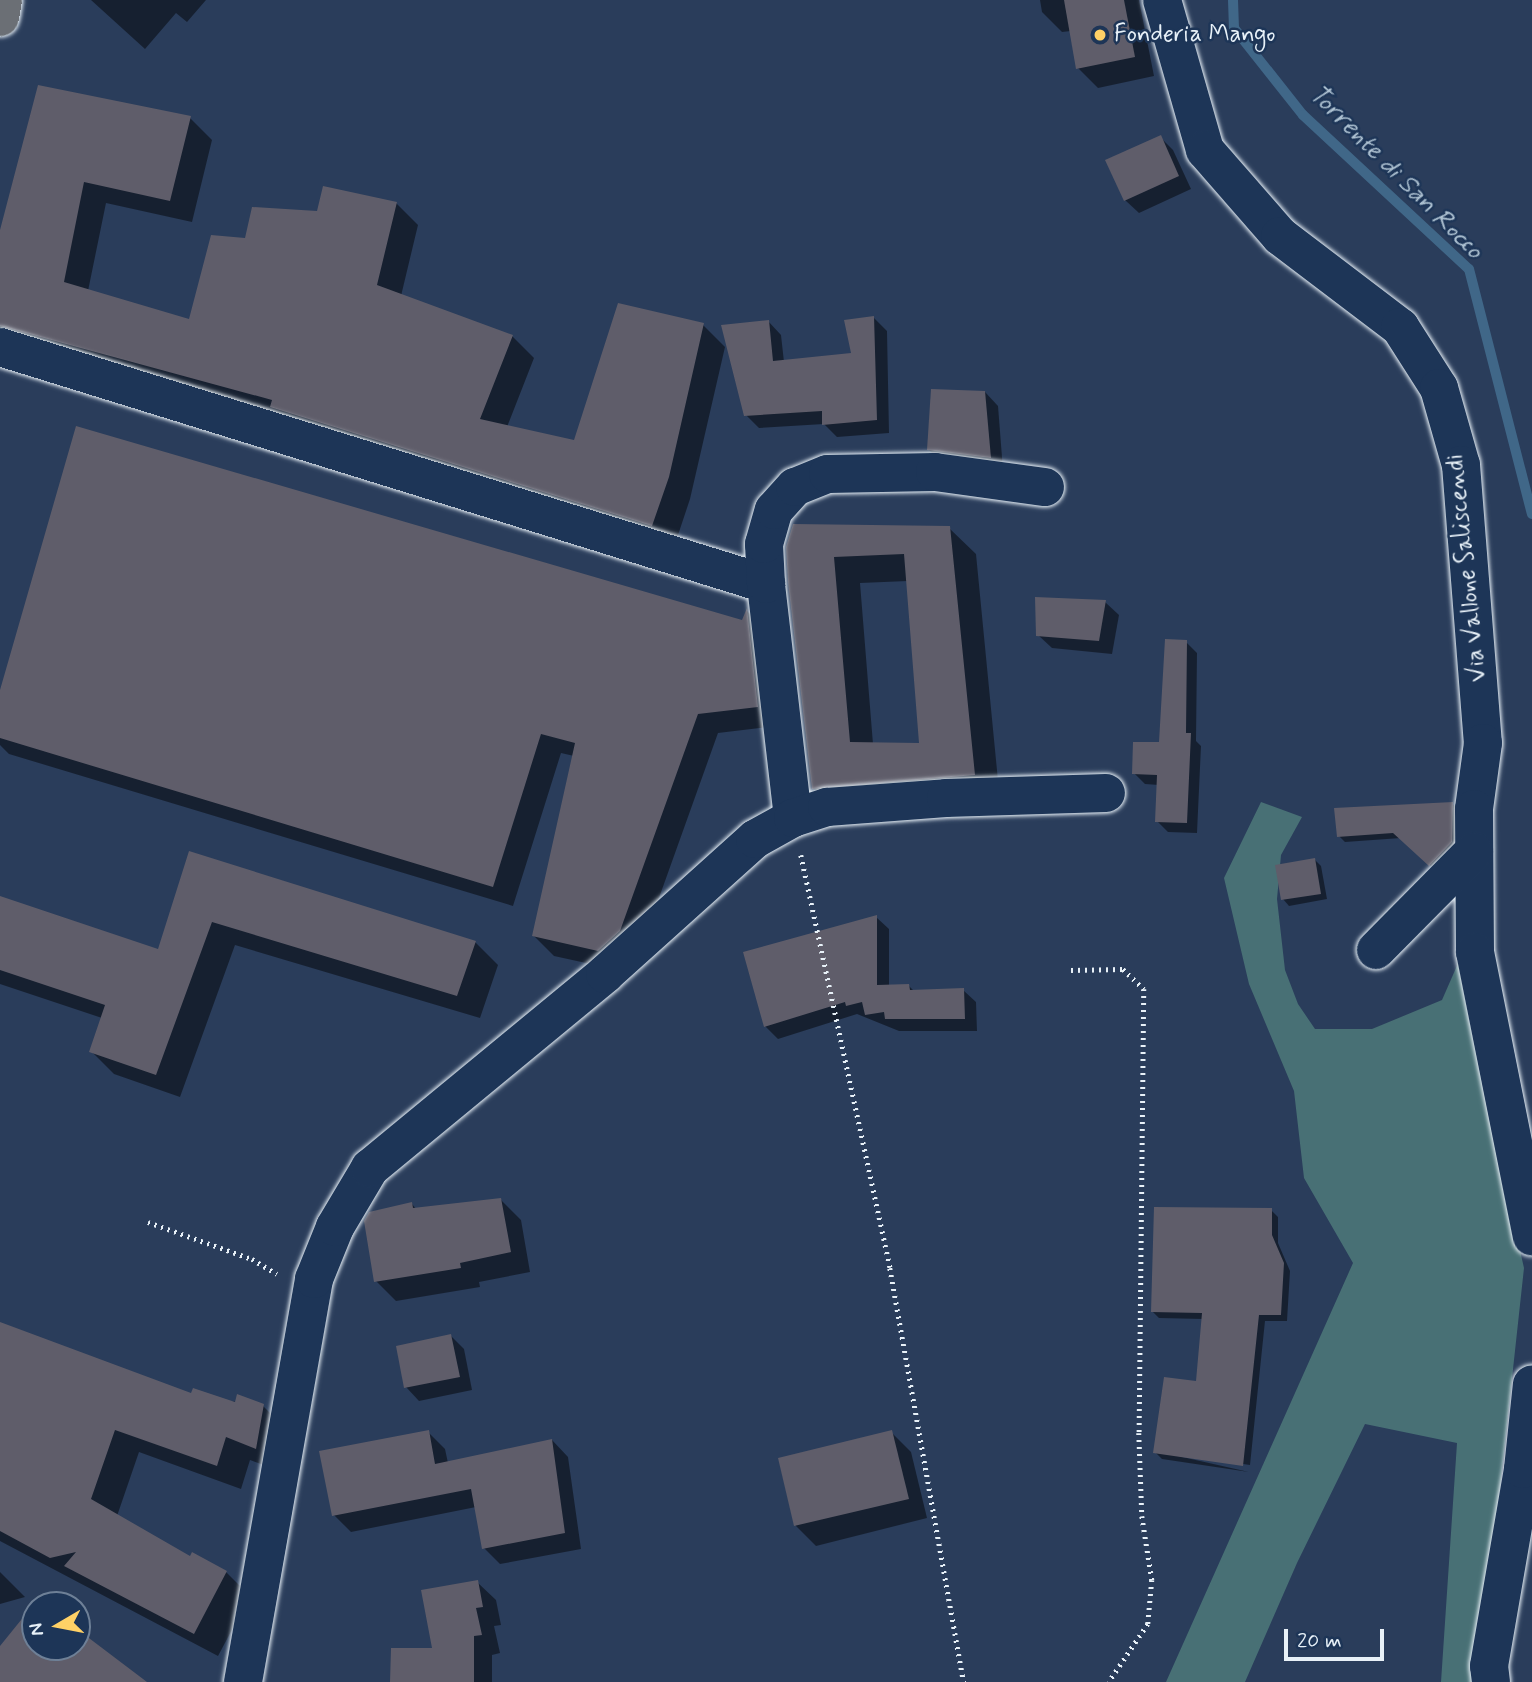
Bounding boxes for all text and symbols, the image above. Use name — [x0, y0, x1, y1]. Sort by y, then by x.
place label: Fonderia Mango — [1114, 21, 1277, 49]
marker: Fonderia Mango — [1092, 27, 1108, 43]
water label: Torrente di San Rocco — [1302, 80, 1488, 266]
street label: Via Vallone Saliscendi — [1441, 455, 1493, 681]
north arrow — [21, 1591, 91, 1661]
scale bar — [1287, 1616, 1387, 1660]
text: N — [23, 1621, 50, 1638]
text: 20 m — [1297, 1627, 1342, 1655]

